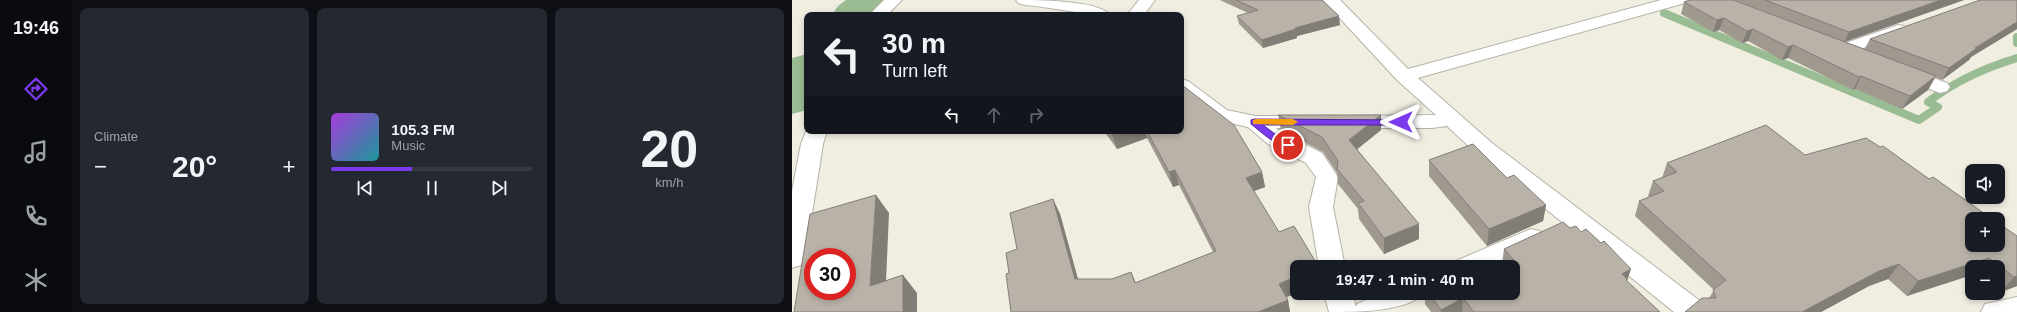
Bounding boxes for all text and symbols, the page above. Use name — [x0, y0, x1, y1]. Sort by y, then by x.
text: 19:46 — [13, 18, 59, 38]
icon: left — [816, 28, 868, 80]
text: 30 m — [882, 28, 946, 59]
text: Turn left — [882, 61, 947, 81]
icon: directions — [22, 75, 50, 103]
position arrow — [1380, 101, 1422, 143]
icon: left — [941, 104, 963, 126]
icon: ahead — [983, 104, 1005, 126]
icon: right — [1025, 104, 1047, 126]
text: 20 — [640, 120, 698, 178]
text: 105.3 FM — [391, 121, 455, 138]
pin — [1271, 128, 1305, 162]
text: Climate — [94, 129, 138, 144]
icon: arrive — [1277, 134, 1299, 156]
icon: music — [22, 138, 50, 166]
text: Music — [391, 138, 425, 153]
text: 20° — [172, 150, 217, 183]
text: − — [94, 154, 107, 179]
text: + — [282, 154, 295, 179]
map controls — [1965, 164, 2005, 300]
button: sound — [1965, 164, 2005, 204]
text: km/h — [655, 175, 683, 190]
icon: previous — [354, 177, 376, 199]
icon: pause — [421, 177, 443, 199]
icon: next — [488, 177, 510, 199]
icon: phone — [22, 202, 50, 230]
button: + — [1965, 212, 2005, 252]
speed limit sign: 30 — [804, 248, 856, 300]
button: − — [1965, 260, 2005, 300]
icon: climate — [22, 266, 50, 294]
text: 19:47 · 1 min · 40 m — [1336, 271, 1474, 288]

